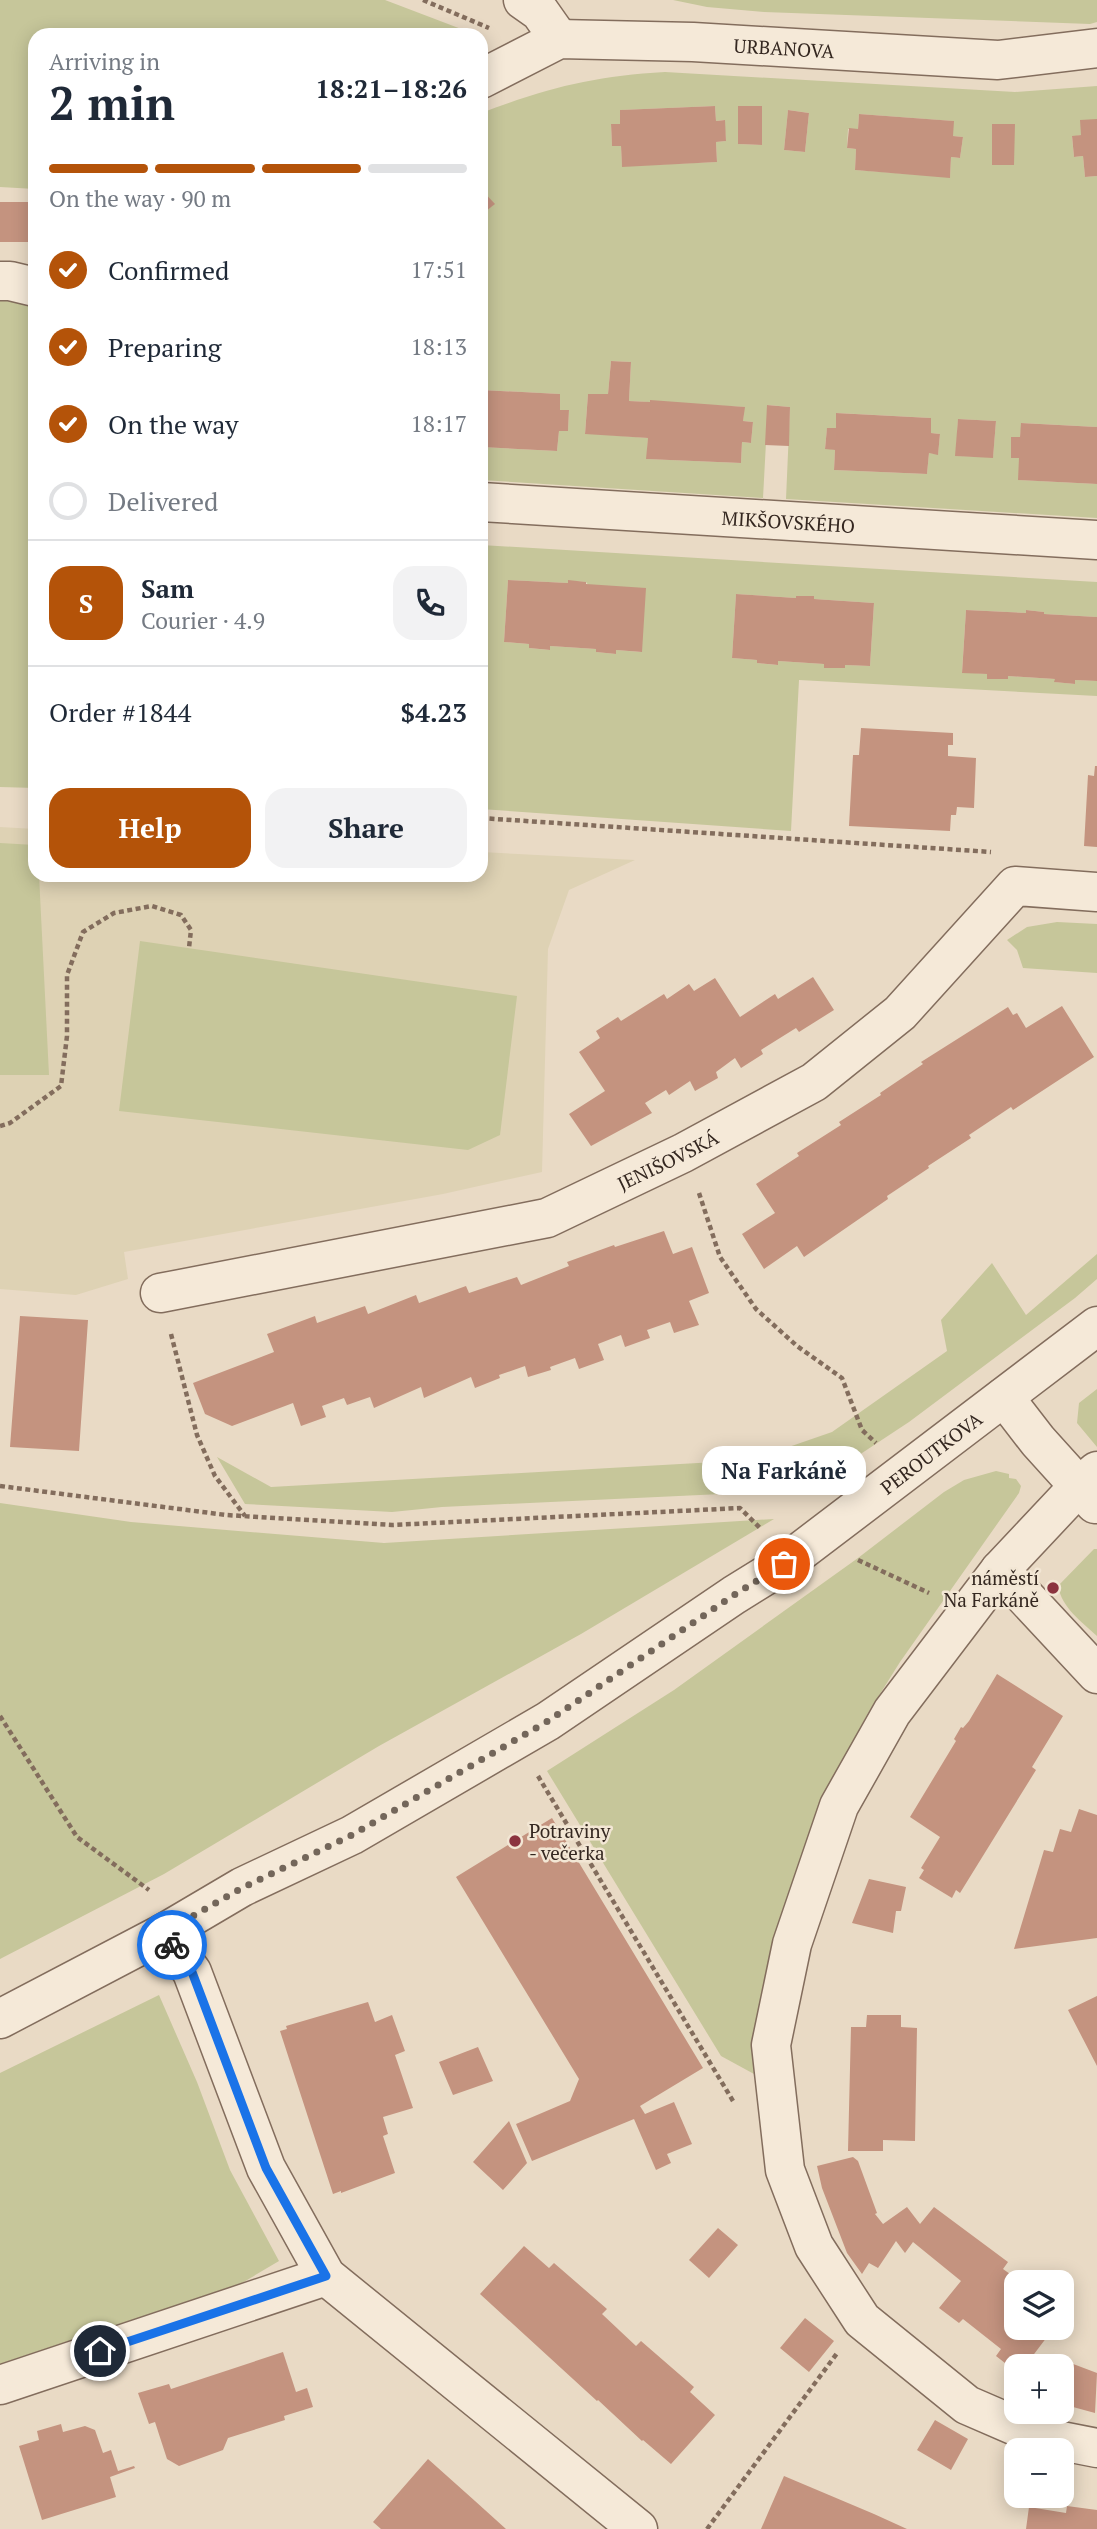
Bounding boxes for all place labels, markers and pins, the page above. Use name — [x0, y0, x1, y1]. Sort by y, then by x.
callout: Na Farkáně — [702, 1445, 866, 1494]
pin — [754, 1534, 814, 1594]
place label: náměstí Na Farkáně — [943, 1565, 1039, 1612]
marker: náměstí Na Farkáně — [1045, 1580, 1061, 1596]
place label: Potraviny - večerka — [529, 1818, 611, 1865]
marker: Potraviny - večerka — [507, 1833, 523, 1849]
pin — [70, 2321, 130, 2381]

